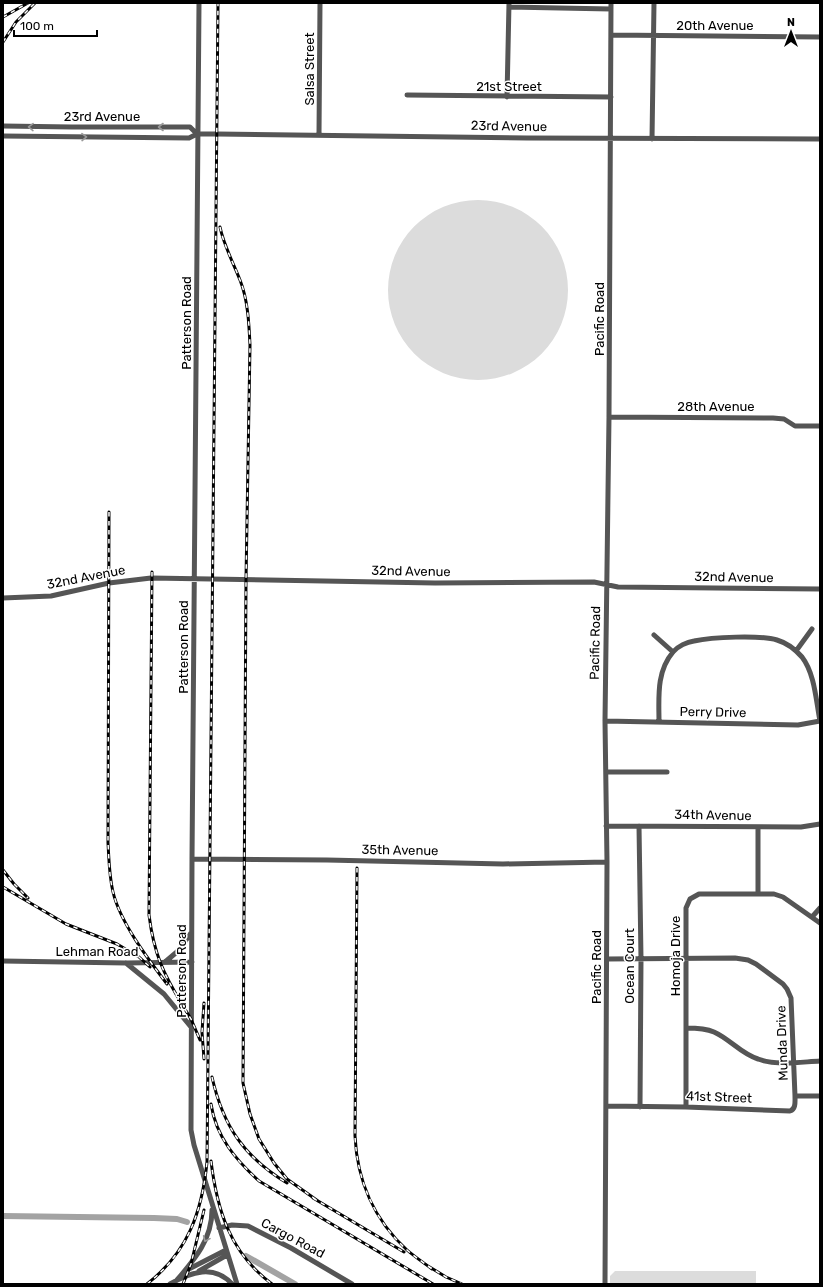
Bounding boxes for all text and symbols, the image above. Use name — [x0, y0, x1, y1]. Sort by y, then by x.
scale bar — [14, 12, 97, 38]
north arrow — [771, 12, 811, 52]
text: N — [787, 16, 795, 29]
street label: 20th Avenue — [676, 18, 754, 33]
text: 100 m — [20, 19, 54, 33]
street label: Salsa Street — [302, 33, 317, 106]
street label: 21st Street — [476, 79, 542, 94]
street label: 23rd Avenue — [64, 109, 140, 124]
street label: 23rd Avenue — [471, 118, 547, 134]
one-way arrow — [28, 122, 34, 131]
one-way arrow — [158, 123, 164, 131]
one-way arrow — [81, 133, 87, 141]
street label: Patterson Road — [179, 276, 194, 370]
street label: Pacific Road — [592, 282, 607, 356]
street label: 28th Avenue — [677, 399, 755, 414]
street label: 32nd Avenue — [46, 562, 126, 592]
street label: 32nd Avenue — [371, 563, 451, 579]
street label: 32nd Avenue — [694, 569, 774, 585]
street label: Patterson Road — [176, 600, 191, 694]
street label: Pacific Road — [587, 606, 603, 680]
street label: Perry Drive — [680, 704, 746, 720]
street label: 34th Avenue — [674, 807, 752, 823]
street label: 35th Avenue — [361, 842, 439, 858]
street label: Homoja Drive — [668, 916, 683, 996]
street label: Patterson Road — [174, 924, 189, 1018]
street label: Ocean Court — [622, 928, 637, 1004]
street label: Pacific Road — [589, 930, 604, 1004]
street label: Lehman Road — [56, 944, 138, 959]
street label: Munda Drive — [773, 1005, 791, 1081]
street label: 41st Street — [686, 1088, 752, 1106]
street label: Cargo Road — [258, 1215, 327, 1262]
one-way arrow — [203, 1235, 211, 1243]

